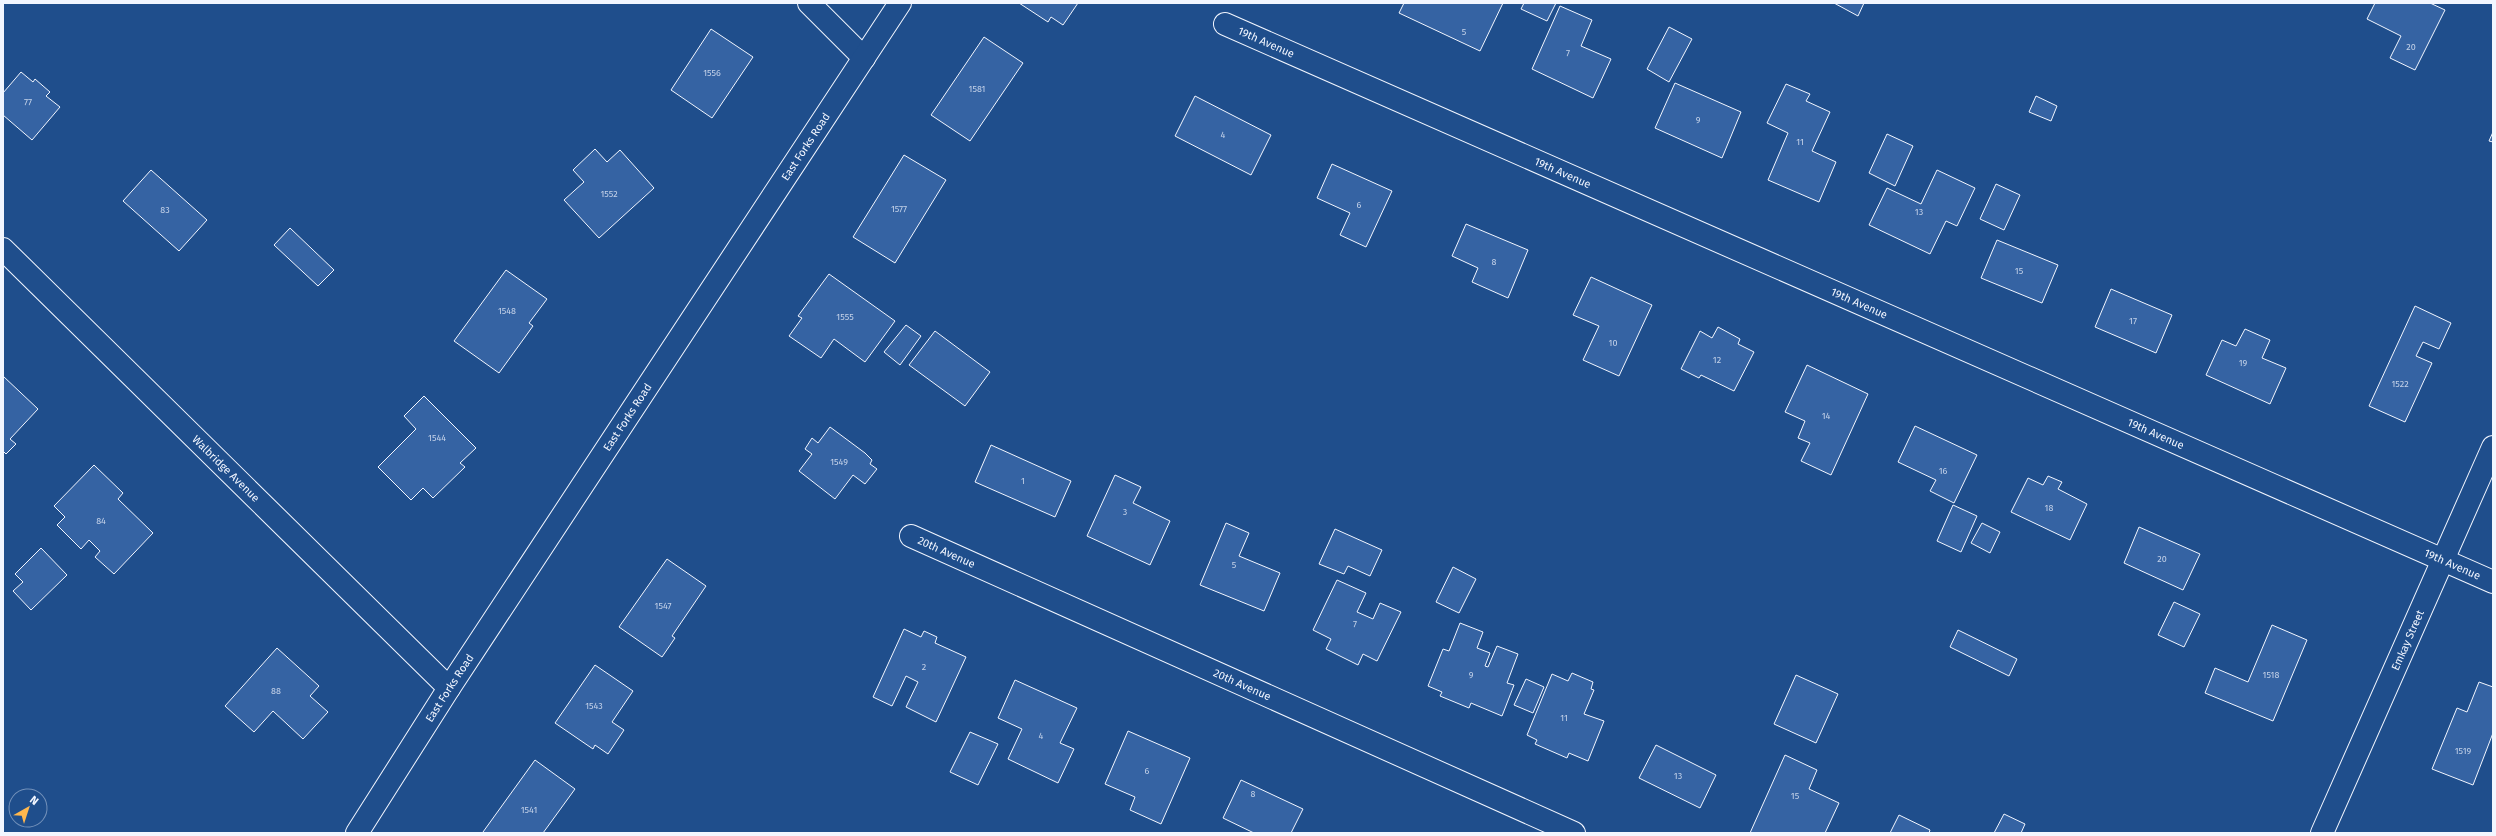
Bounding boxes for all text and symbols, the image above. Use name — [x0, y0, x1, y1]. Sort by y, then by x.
street label: 19th Avenue — [1236, 24, 1296, 61]
house number: 5 — [1462, 27, 1467, 37]
house number: 20 — [2406, 42, 2416, 52]
house number: 7 — [1566, 48, 1570, 58]
house number: 1556 — [703, 68, 721, 78]
house number: 1581 — [969, 84, 986, 94]
house number: 77 — [24, 97, 32, 107]
street label: East Forks Road — [779, 110, 833, 183]
house number: 9 — [1696, 115, 1701, 125]
house number: 4 — [1221, 130, 1226, 140]
house number: 11 — [1796, 137, 1804, 147]
street label: 19th Avenue — [1532, 155, 1593, 191]
house number: 1552 — [600, 189, 618, 199]
house number: 6 — [1357, 200, 1362, 210]
house number: 1577 — [891, 204, 907, 214]
house number: 83 — [160, 205, 170, 215]
house number: 13 — [1915, 207, 1923, 217]
house number: 8 — [1492, 257, 1497, 267]
house number: 15 — [2015, 266, 2024, 276]
street label: 19th Avenue — [1829, 285, 1889, 322]
house number: 1548 — [498, 306, 516, 316]
house number: 1555 — [836, 312, 854, 322]
house number: 17 — [2129, 316, 2137, 326]
house number: 10 — [1609, 338, 1617, 348]
house number: 12 — [1713, 355, 1721, 365]
house number: 19 — [2239, 358, 2248, 368]
house number: 1522 — [2391, 379, 2409, 389]
street label: East Forks Road — [601, 381, 655, 454]
house number: 14 — [1822, 411, 1831, 421]
street label: 19th Avenue — [2125, 416, 2186, 452]
street label: Walbridge Avenue — [189, 433, 262, 505]
house number: 1544 — [428, 433, 446, 443]
house number: 1549 — [830, 457, 848, 467]
house number: 16 — [1939, 466, 1948, 476]
house number: 1 — [1021, 476, 1025, 486]
house number: 18 — [2045, 503, 2053, 513]
house number: 3 — [1123, 507, 1127, 517]
house number: 84 — [96, 516, 106, 526]
street label: 20th Avenue — [916, 534, 977, 571]
street label: 19th Avenue — [2422, 546, 2482, 583]
house number: 20 — [2157, 554, 2167, 564]
house number: 5 — [1232, 560, 1237, 570]
house number: 1547 — [655, 601, 671, 611]
street label: Emkay Street — [2389, 608, 2427, 673]
house number: 7 — [1353, 619, 1357, 629]
street label: East Forks Road — [423, 652, 477, 725]
house number: 2 — [922, 662, 926, 672]
street label: 20th Avenue — [1211, 666, 1273, 703]
house number: 9 — [1469, 670, 1474, 680]
house number: 1518 — [2263, 670, 2279, 680]
house number: 88 — [271, 686, 281, 696]
house number: 1543 — [585, 701, 603, 711]
house number: 11 — [1560, 713, 1568, 723]
house number: 4 — [1039, 731, 1044, 741]
house number: 1519 — [2455, 746, 2472, 756]
house number: 6 — [1145, 766, 1150, 776]
house number: 13 — [1674, 771, 1682, 781]
north arrow — [8, 788, 48, 828]
house number: 8 — [1251, 789, 1256, 799]
house number: 15 — [1791, 791, 1800, 801]
text: N — [27, 793, 41, 808]
house number: 1541 — [521, 805, 537, 815]

